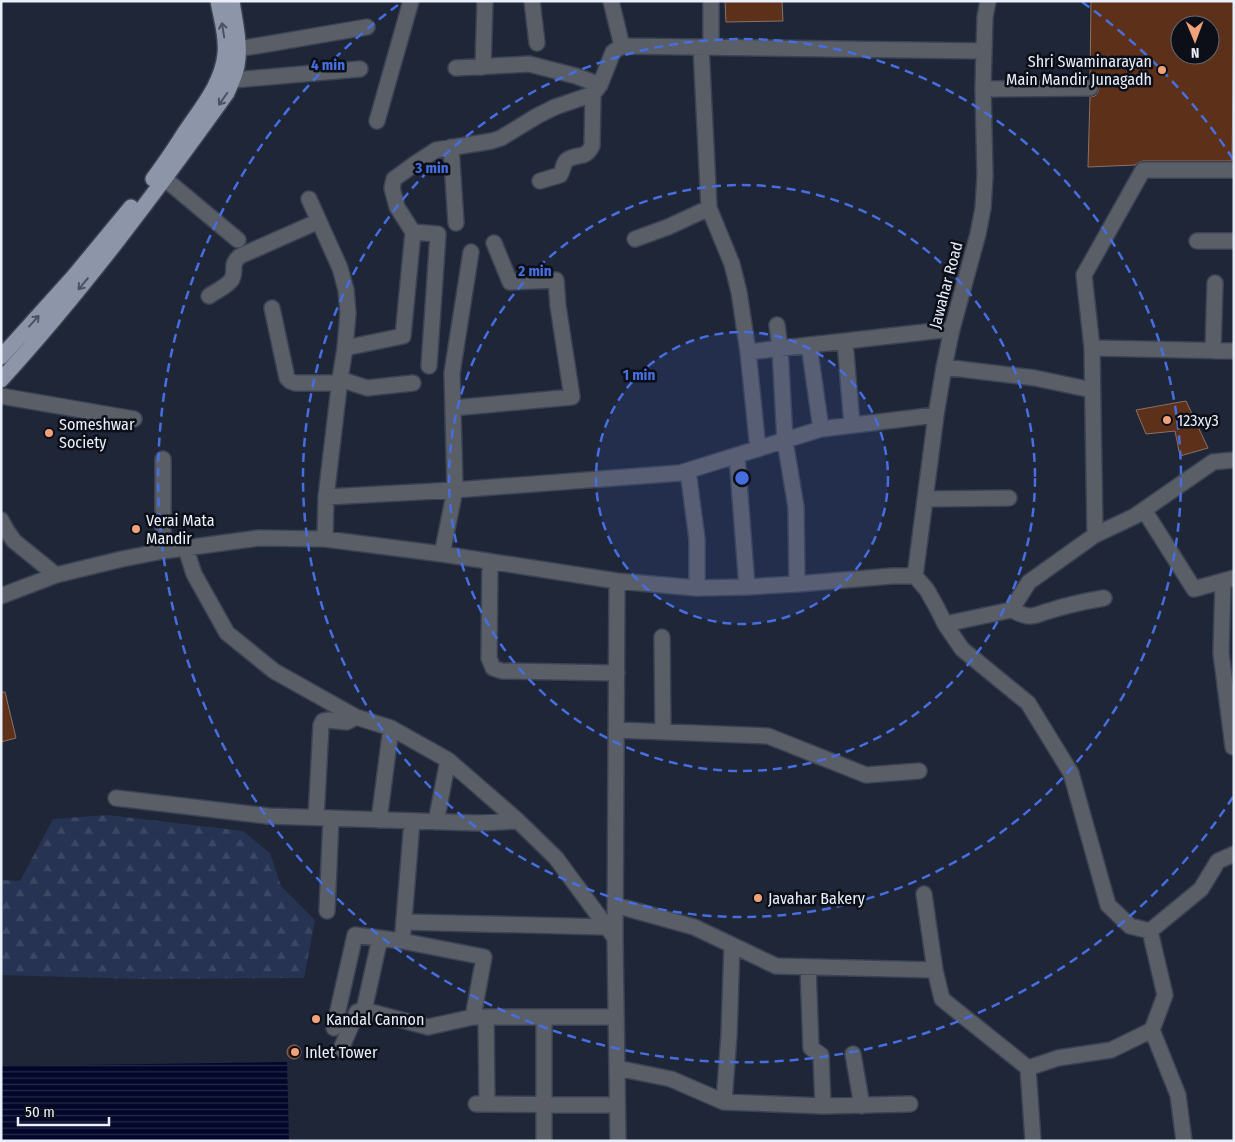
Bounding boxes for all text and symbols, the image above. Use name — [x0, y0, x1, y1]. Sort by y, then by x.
north arrow — [1170, 15, 1220, 65]
one-way arrow — [218, 23, 228, 39]
text: N — [1191, 44, 1200, 61]
place label: Shri Swaminarayan Main Mandir Junagadh — [1006, 52, 1152, 89]
text: 4 min — [311, 56, 345, 74]
marker: Shri Swaminarayan Main Mandir Junagadh — [1156, 64, 1168, 76]
one-way arrow — [218, 92, 228, 106]
text: 3 min — [414, 159, 449, 177]
street label: Jawahar Road — [925, 240, 967, 330]
text: 2 min — [517, 262, 552, 280]
one-way arrow — [77, 278, 88, 291]
one-way arrow — [28, 314, 40, 327]
text: 1 min — [623, 366, 655, 384]
place label: 123xy3 — [1177, 411, 1219, 430]
marker: 123xy3 — [1161, 414, 1173, 426]
place label: Someshwar Society — [59, 415, 135, 452]
marker: Someshwar Society — [43, 427, 55, 439]
centre of rings — [733, 469, 751, 487]
place label: Verai Mata Mandir — [146, 511, 215, 548]
marker: Verai Mata Mandir — [130, 523, 142, 535]
place label: Javahar Bakery — [768, 889, 866, 908]
marker: Javahar Bakery — [752, 892, 764, 904]
place label: Kandal Cannon — [326, 1010, 424, 1029]
marker: Kandal Cannon — [310, 1013, 322, 1025]
place label: Inlet Tower — [305, 1043, 378, 1062]
marker: Inlet Tower — [289, 1046, 301, 1058]
scale bar — [18, 1094, 109, 1126]
text: 50 m — [25, 1103, 55, 1121]

